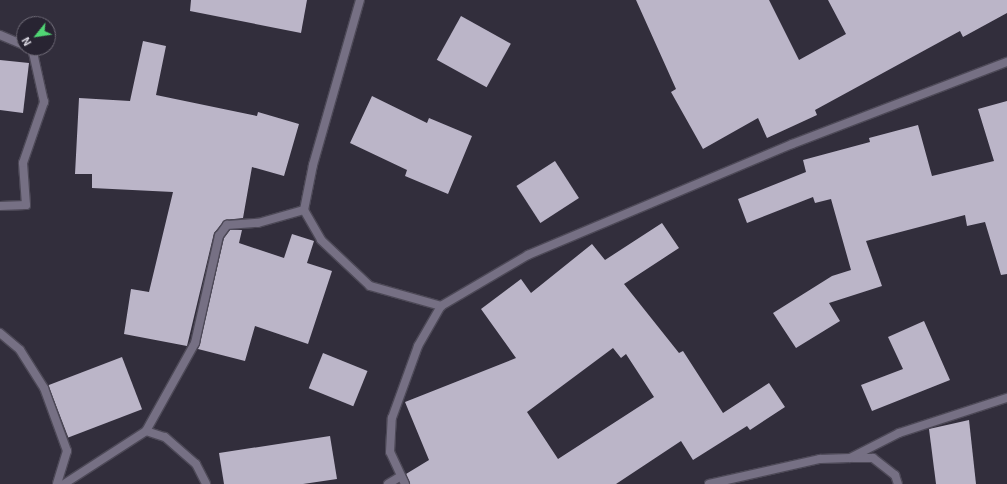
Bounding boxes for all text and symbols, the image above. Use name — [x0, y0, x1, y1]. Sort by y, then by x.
north arrow — [16, 16, 56, 56]
text: N — [18, 35, 34, 48]

